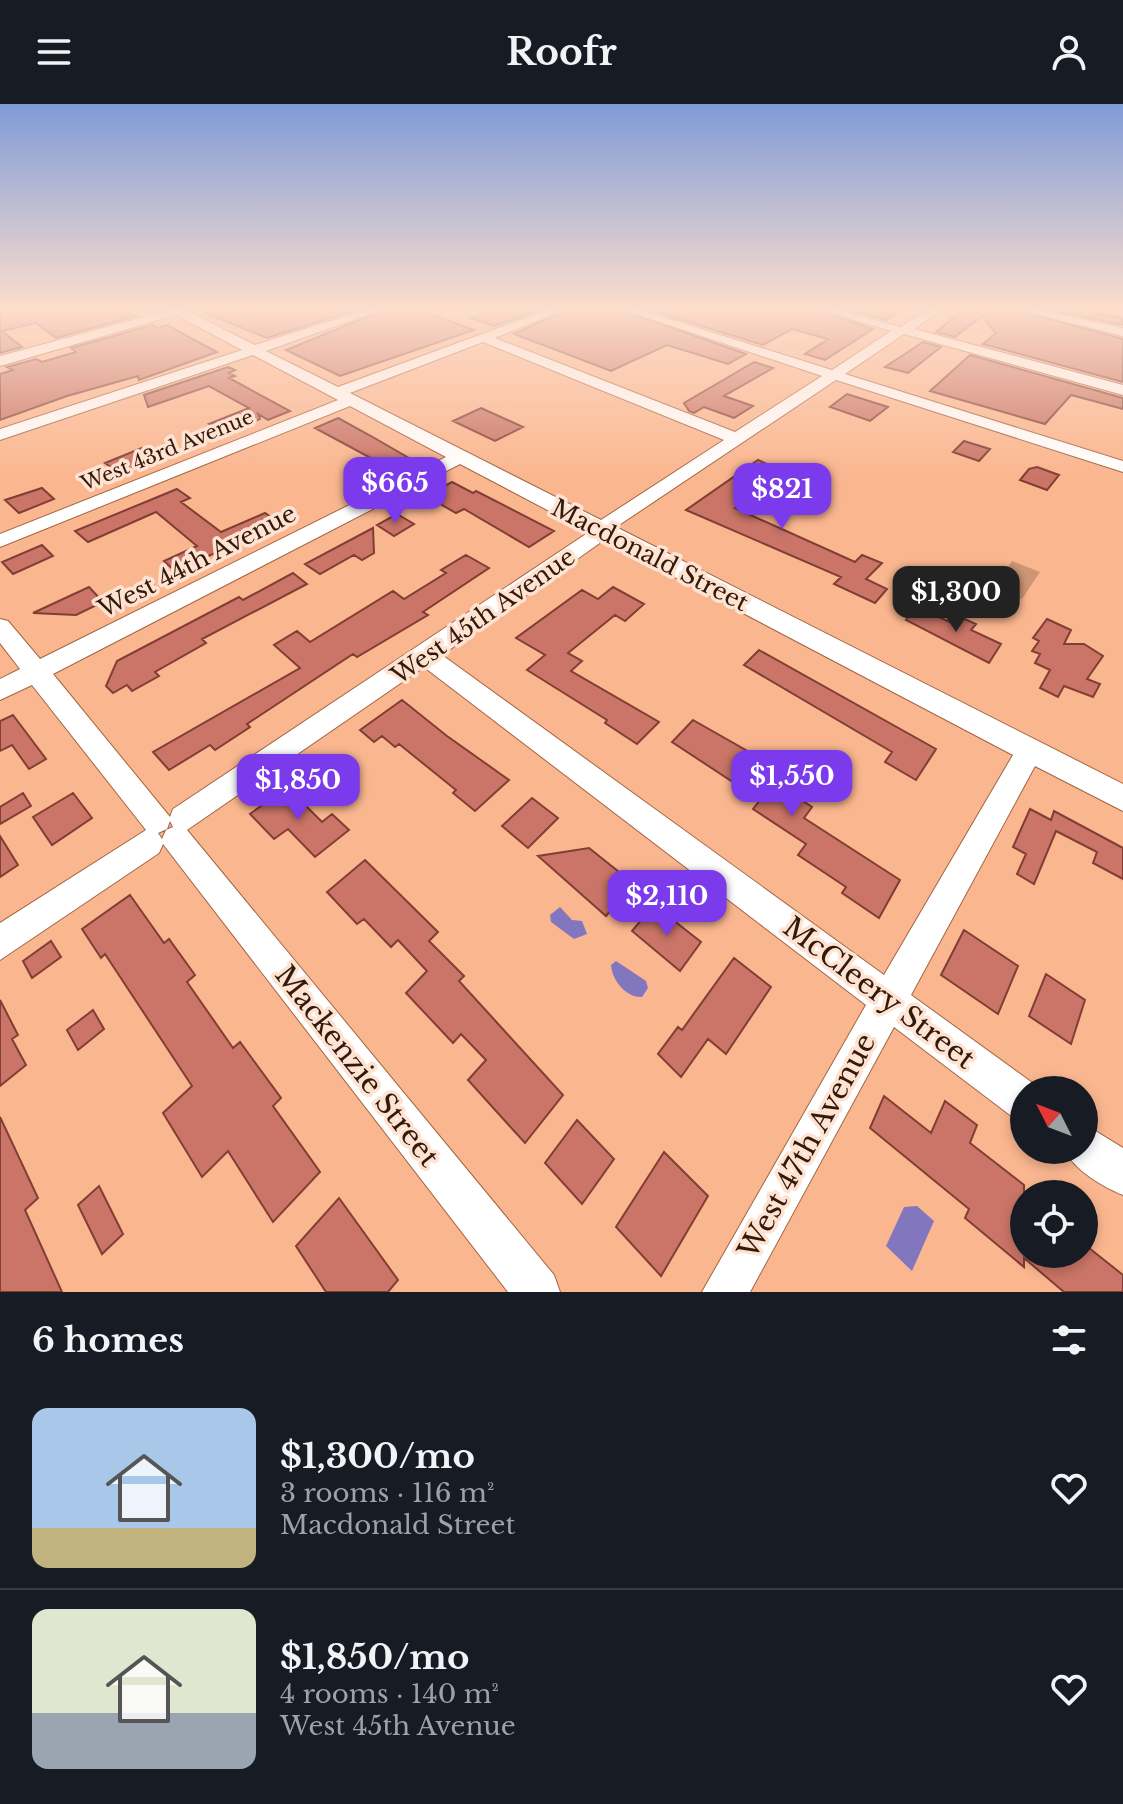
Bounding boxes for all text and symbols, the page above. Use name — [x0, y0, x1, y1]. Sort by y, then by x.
icon: menu — [32, 30, 76, 74]
text: Roofr — [506, 30, 617, 75]
icon: person — [1047, 30, 1091, 74]
street label: West 43rd Avenue — [76, 404, 257, 496]
pin: $665 — [348, 457, 442, 525]
pin: $821 — [735, 463, 829, 531]
text: $665 — [361, 467, 429, 499]
text: $821 — [751, 473, 813, 505]
street label: Macdonald Street — [547, 493, 753, 617]
street label: West 44th Avenue — [92, 499, 301, 624]
street label: West 45th Avenue — [385, 542, 580, 691]
pin: $1,300 — [891, 566, 1021, 634]
text: $1,300 — [911, 576, 1001, 608]
pin: $1,550 — [727, 750, 857, 818]
pin: $1,850 — [233, 754, 363, 822]
text: $1,550 — [749, 760, 835, 792]
text: $1,850 — [255, 764, 341, 796]
pin: $2,110 — [602, 870, 732, 938]
text: $2,110 — [626, 880, 708, 912]
street label: McCleery Street — [776, 909, 982, 1077]
street label: Mackenzie Street — [267, 958, 447, 1174]
street label: West 47th Avenue — [730, 1027, 883, 1266]
north arrow — [1010, 1076, 1098, 1164]
map controls — [1010, 1076, 1098, 1268]
button: locate — [1010, 1180, 1098, 1268]
icon: filters — [1047, 1318, 1091, 1362]
text: 6 homes — [32, 1319, 184, 1361]
text: $1,300/mo — [280, 1435, 475, 1477]
icon: home — [96, 1440, 192, 1536]
icon: heart — [1047, 1466, 1091, 1510]
text: 3 rooms · 116 m² — [280, 1477, 494, 1509]
text: Macdonald Street — [280, 1509, 515, 1541]
text: $1,850/mo — [280, 1636, 469, 1678]
icon: home — [96, 1641, 192, 1737]
icon: heart — [1047, 1667, 1091, 1711]
text: 4 rooms · 140 m² — [280, 1678, 499, 1710]
text: West 45th Avenue — [280, 1710, 516, 1742]

